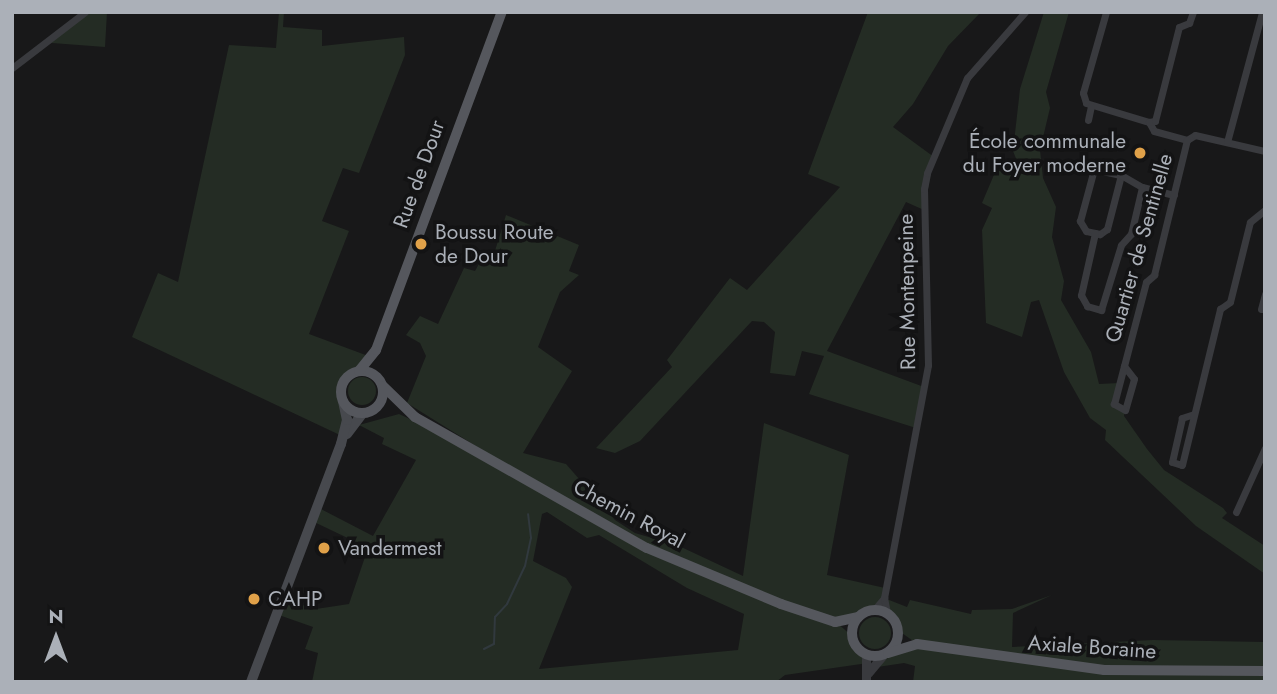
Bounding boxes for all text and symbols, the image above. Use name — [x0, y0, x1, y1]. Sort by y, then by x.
street label: Rue de Dour — [388, 117, 450, 231]
place label: École communale du Foyer moderne — [963, 128, 1126, 178]
marker: École communale du Foyer moderne — [1132, 145, 1148, 161]
street label: Quartier de Sentinelle — [1100, 151, 1178, 345]
street label: Rue Montenpeine — [893, 214, 921, 370]
place label: Boussu Route de Dour — [435, 219, 554, 269]
marker: Boussu Route de Dour — [413, 236, 429, 252]
street label: Chemin Royal — [569, 474, 689, 554]
place label: Vandermest — [338, 535, 442, 561]
marker: Vandermest — [316, 540, 332, 556]
place label: CAHP — [268, 586, 322, 612]
marker: CAHP — [246, 591, 262, 607]
north arrow — [21, 603, 91, 673]
text: N — [48, 603, 64, 630]
street label: Axiale Boraine — [1027, 630, 1157, 664]

